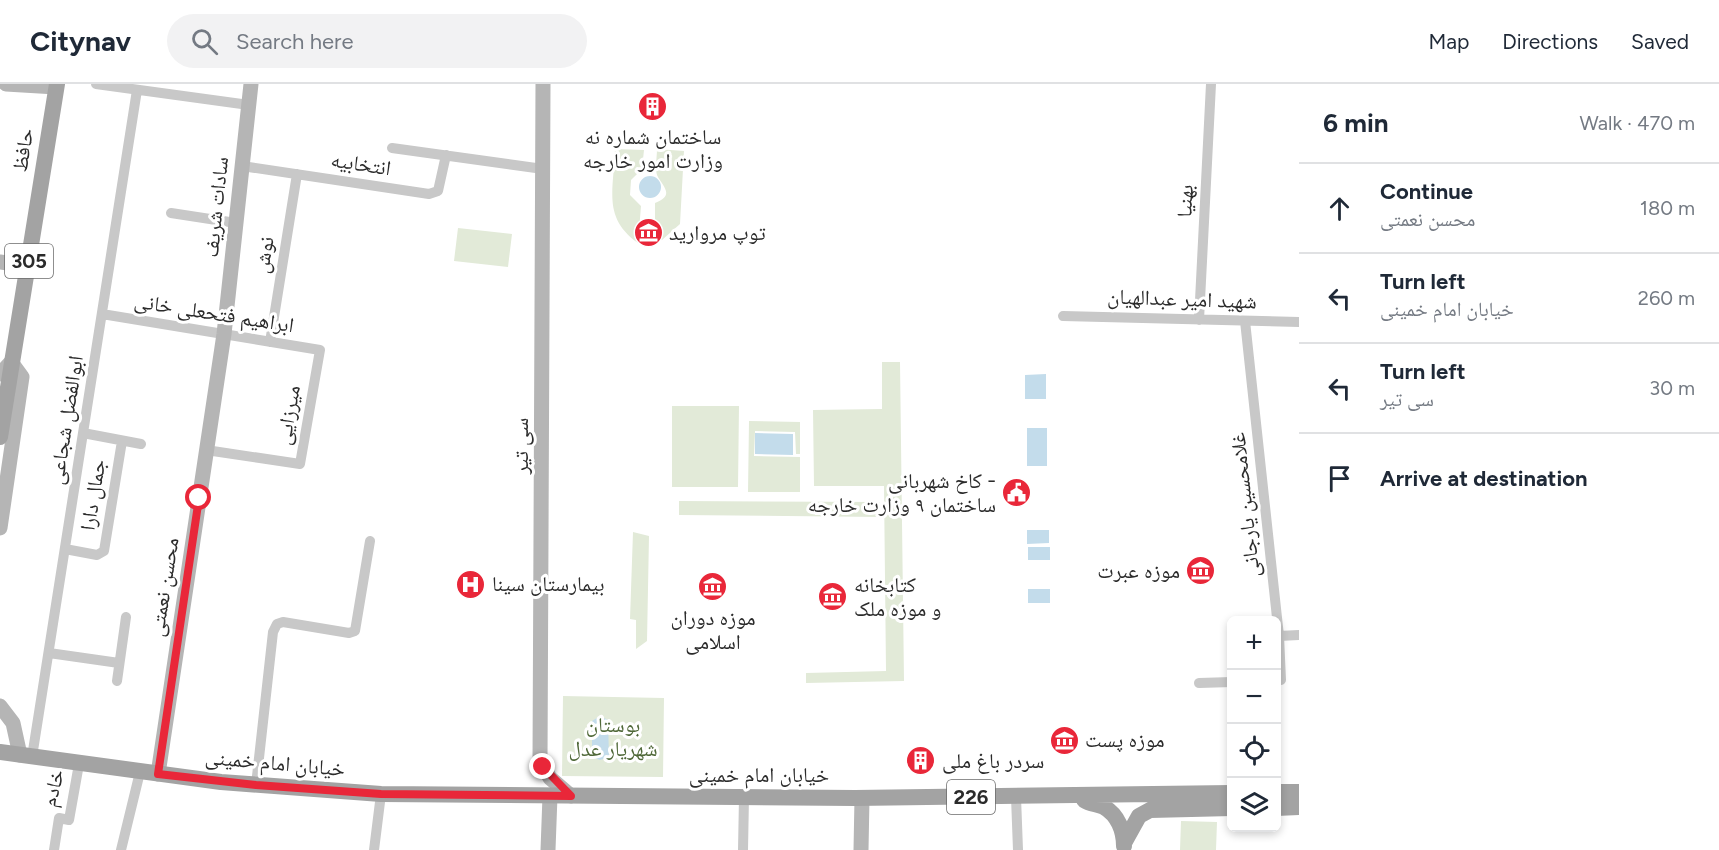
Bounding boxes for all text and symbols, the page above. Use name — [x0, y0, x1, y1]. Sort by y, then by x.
search box — [167, 14, 587, 68]
text: Citynav — [30, 24, 131, 58]
icon: search — [188, 25, 221, 58]
text: Search here — [236, 28, 354, 55]
text: Map — [1428, 29, 1469, 54]
text: Directions — [1502, 29, 1598, 54]
text: Saved — [1631, 29, 1689, 54]
building icon: ساختمان شماره نه وزارت امور خارجه — [637, 90, 669, 122]
text: 6 min — [1323, 107, 1389, 139]
text: Walk · 470 m — [1579, 111, 1695, 135]
place label: ساختمان شماره نه وزارت امور خارجه — [583, 124, 723, 173]
street label: حافظ — [7, 126, 38, 173]
street label: انتخابیه — [329, 146, 393, 181]
street label: سادات شریف — [198, 155, 233, 258]
text: Continue — [1380, 178, 1473, 205]
street label: بهنیا — [1171, 184, 1198, 218]
icon: ahead — [1323, 192, 1356, 225]
text: 180 m — [1640, 196, 1695, 220]
text: محسن نعمتی — [1380, 207, 1475, 231]
museum icon: توپ مروارید — [632, 217, 664, 249]
place label: توپ مروارید — [669, 220, 766, 245]
street label: نوش — [248, 235, 280, 275]
road number: 305 — [5, 244, 53, 278]
text: Turn left — [1380, 268, 1466, 295]
icon: left — [1323, 282, 1356, 315]
street label: شهید امیر عبدالهیان — [1107, 283, 1257, 314]
text: 260 m — [1638, 286, 1695, 310]
street label: ابراهیم فتحعلی خانی — [132, 288, 296, 339]
text: خیابان امام خمینی — [1380, 297, 1514, 321]
street label: ابوالفضل شجاعی — [43, 354, 89, 486]
text: Turn left — [1380, 358, 1466, 385]
icon: left — [1323, 372, 1356, 405]
text: 30 m — [1649, 376, 1695, 400]
street label: میرزایی — [270, 383, 306, 447]
text: سی تیر — [1380, 387, 1434, 411]
street label: سی تیر — [508, 418, 534, 475]
street label: غلامحسین یارجانی — [1224, 431, 1266, 579]
street label: جمال دارا — [75, 457, 110, 532]
icon: arrive — [1323, 462, 1356, 495]
text: Arrive at destination — [1380, 465, 1588, 492]
place label: کاخ شهربانی - ساختمان ۹ وزارت خارجه — [808, 468, 996, 517]
public building icon: کاخ شهربانی - ساختمان ۹ وزارت خارجه — [1001, 477, 1033, 509]
route start — [185, 484, 211, 510]
street label: محسن نعمتی — [143, 536, 185, 638]
museum icon: موزه عبرت — [1185, 555, 1217, 587]
place label: موزه عبرت — [1097, 558, 1180, 583]
hospital icon: بیمارستان سینا — [455, 568, 487, 600]
place label: بیمارستان سینا — [492, 571, 604, 596]
museum icon: موزه دوران اسلامی — [697, 571, 729, 603]
place label: کتابخانه و موزه ملک — [854, 572, 941, 621]
museum icon: کتابخانه و موزه ملک — [817, 581, 849, 613]
place label: موزه دوران اسلامی — [670, 605, 756, 655]
map controls — [1227, 616, 1281, 832]
button: + — [1227, 616, 1281, 670]
button: − — [1227, 670, 1281, 724]
park label: بوستان شهریار عدل — [568, 712, 658, 761]
museum icon: موزه پست — [1048, 724, 1080, 756]
button: locate — [1227, 724, 1281, 778]
place label: موزه پست — [1085, 727, 1165, 752]
street label: خیابان امام خمینی — [204, 744, 346, 783]
building icon: سردر باغ ملی — [905, 745, 937, 777]
place label: سردر باغ ملی — [942, 748, 1044, 774]
route end — [529, 753, 555, 779]
street label: خیابان امام خمینی — [689, 762, 829, 789]
street label: خادم — [36, 767, 71, 810]
button: layers — [1227, 778, 1281, 832]
road number: 226 — [947, 780, 995, 814]

